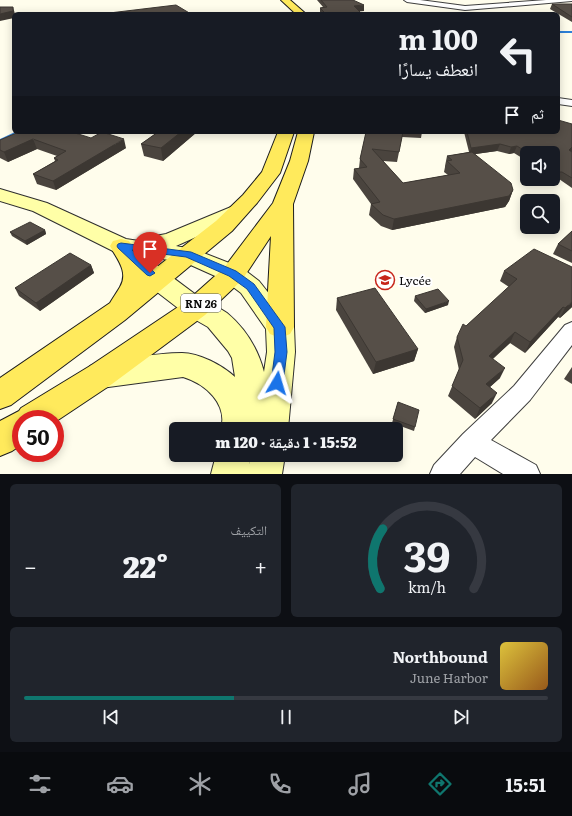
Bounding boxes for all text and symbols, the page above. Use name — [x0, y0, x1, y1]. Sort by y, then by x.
text: 100 m — [398, 17, 478, 59]
icon: left — [492, 28, 544, 80]
text: انعطف يسارًا — [398, 55, 478, 82]
text: ثم — [531, 101, 544, 124]
icon: arrive — [501, 104, 523, 126]
map controls — [520, 146, 560, 234]
button: sound — [520, 146, 560, 186]
button: search — [520, 194, 560, 234]
pin — [133, 232, 167, 273]
icon: arrive — [139, 238, 161, 260]
school or university icon: Lycée — [374, 269, 396, 291]
place label: Lycée — [399, 271, 431, 289]
road number: RN 26 — [181, 294, 221, 312]
position arrow — [256, 362, 298, 404]
speed limit sign: 50 — [12, 410, 64, 462]
text: 15:52 · 1 دقيقة · 120 m — [215, 430, 357, 453]
text: التكييف — [231, 520, 267, 539]
text: 39 — [403, 522, 450, 584]
text: 22° — [123, 543, 168, 587]
text: − — [24, 549, 37, 582]
text: + — [254, 549, 267, 582]
text: km/h — [407, 575, 446, 596]
text: Northbound — [393, 645, 488, 668]
text: June Harbor — [410, 668, 488, 687]
icon: previous — [100, 706, 122, 728]
icon: pause — [275, 706, 297, 728]
icon: next — [450, 706, 472, 728]
icon: filters — [26, 770, 54, 798]
icon: car — [106, 770, 134, 798]
icon: climate — [186, 770, 214, 798]
icon: phone — [266, 770, 294, 798]
icon: music — [346, 770, 374, 798]
icon: directions — [426, 770, 454, 798]
text: 15:51 — [506, 771, 546, 798]

